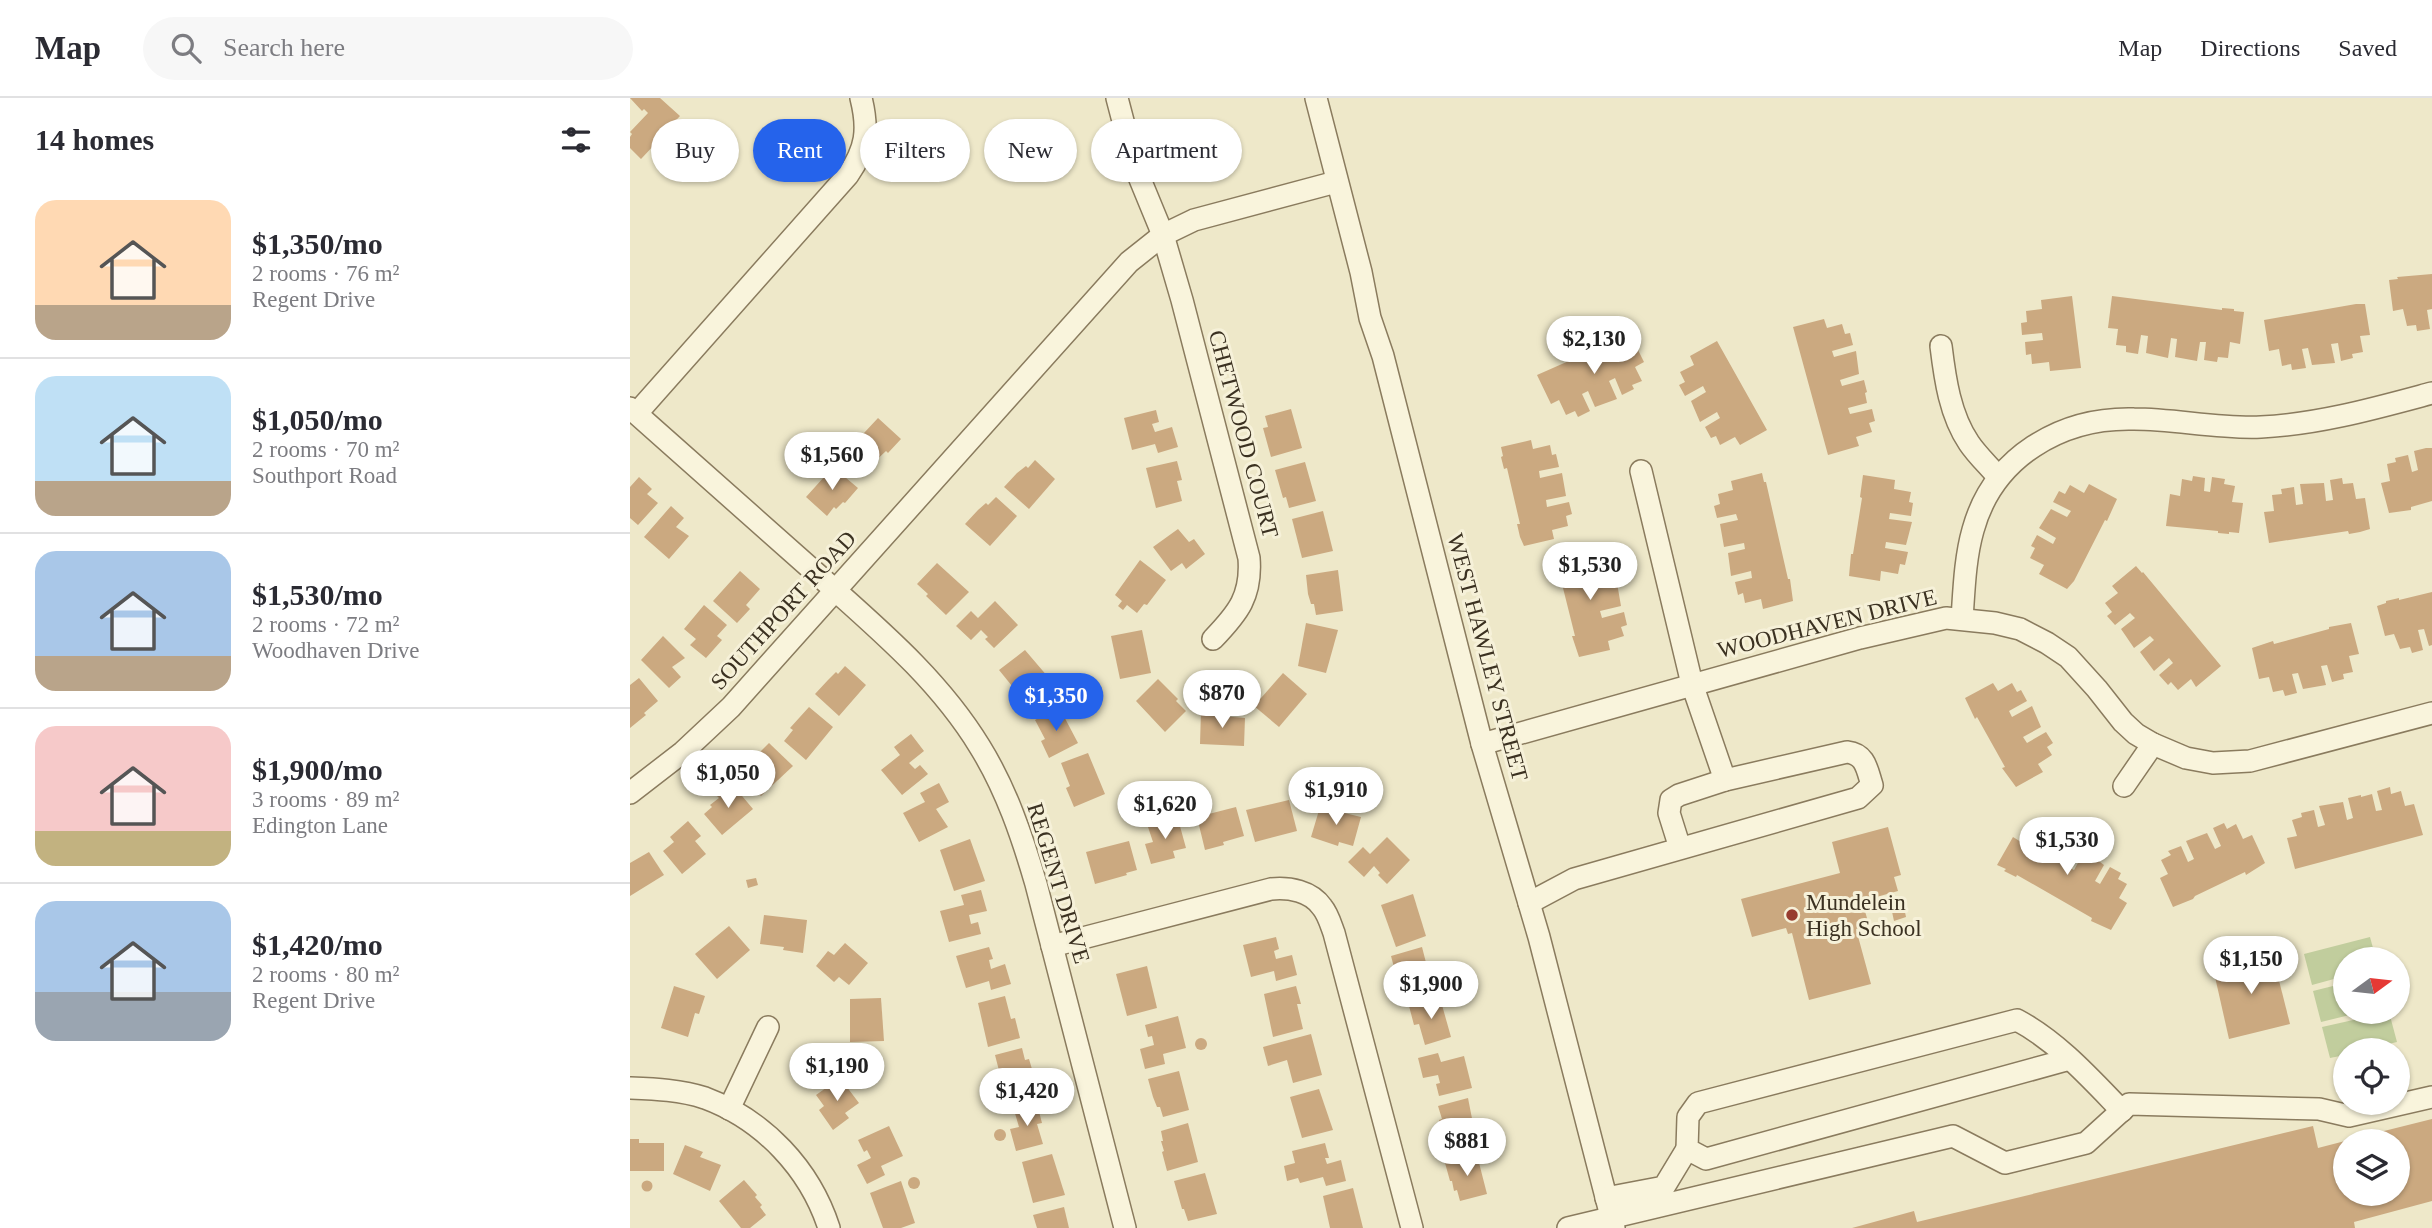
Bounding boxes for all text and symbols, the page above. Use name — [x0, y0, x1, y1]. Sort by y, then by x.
search box — [143, 17, 633, 80]
icon: search — [167, 29, 205, 67]
text: Map — [35, 30, 101, 66]
text: Search here — [223, 33, 345, 62]
text: Map — [2118, 35, 2162, 61]
text: Directions — [2200, 35, 2300, 61]
text: Saved — [2338, 35, 2397, 61]
chip: Buy — [651, 119, 739, 182]
chip: Rent — [753, 119, 846, 182]
chip: Filters — [860, 119, 970, 182]
chip: New — [984, 119, 1077, 182]
chip: Apartment — [1091, 119, 1242, 182]
icon: filters — [557, 121, 595, 159]
text: 14 homes — [35, 123, 154, 156]
text: $1,350/mo — [252, 227, 383, 260]
icon: home — [91, 228, 175, 312]
text: 2 rooms · 76 m² — [252, 261, 399, 286]
text: Regent Drive — [252, 287, 375, 312]
pin: $2,130 — [1537, 316, 1651, 376]
text: $2,130 — [1562, 326, 1626, 351]
street label: CHETWOOD COURT — [1204, 328, 1283, 541]
text: $1,050/mo — [252, 403, 383, 436]
icon: home — [91, 404, 175, 488]
pin: $1,560 — [775, 432, 889, 492]
text: 2 rooms · 70 m² — [252, 437, 399, 462]
text: $1,560 — [800, 442, 864, 467]
text: Southport Road — [252, 463, 397, 488]
street label: SOUTHPORT ROAD — [706, 526, 861, 695]
street label: WEST HAWLEY STREET — [1442, 531, 1533, 784]
pin: $1,530 — [1533, 542, 1647, 602]
text: $1,530 — [1558, 552, 1622, 577]
text: $1,530/mo — [252, 578, 383, 611]
icon: home — [91, 579, 175, 663]
street label: WOODHAVEN DRIVE — [1715, 584, 1939, 663]
text: 2 rooms · 72 m² — [252, 612, 399, 637]
text: Woodhaven Drive — [252, 638, 419, 663]
pin: $870 — [1181, 670, 1263, 730]
pin: $1,350 — [999, 674, 1113, 733]
text: $870 — [1199, 680, 1245, 705]
text: $1,350 — [1024, 683, 1088, 708]
pin: $1,050 — [671, 750, 785, 810]
text: $1,900/mo — [252, 753, 383, 786]
icon: home — [91, 754, 175, 838]
text: $1,050 — [696, 760, 760, 785]
pin: $1,910 — [1279, 768, 1393, 827]
text: $1,910 — [1304, 777, 1368, 802]
pin: $1,620 — [1108, 782, 1222, 841]
text: 3 rooms · 89 m² — [252, 787, 399, 812]
text: $1,620 — [1133, 791, 1197, 816]
street label: REGENT DRIVE — [1022, 800, 1095, 966]
text: Edington Lane — [252, 813, 388, 838]
pin: $1,530 — [2010, 818, 2124, 877]
text: $1,530 — [2035, 827, 2099, 852]
place label: Mundelein High School — [1806, 890, 1922, 941]
marker: Mundelein High School — [1784, 907, 1800, 923]
text: $1,420/mo — [252, 928, 383, 961]
icon: home — [91, 929, 175, 1013]
pin: $1,150 — [2194, 936, 2308, 996]
text: $1,150 — [2219, 946, 2283, 971]
north arrow — [2333, 947, 2410, 1024]
map controls — [2333, 947, 2410, 1206]
text: 2 rooms · 80 m² — [252, 962, 399, 987]
pin: $1,900 — [1374, 962, 1488, 1021]
text: $1,900 — [1399, 971, 1463, 996]
text: Regent Drive — [252, 988, 375, 1013]
button: locate — [2333, 1038, 2410, 1115]
pin: $1,190 — [780, 1044, 894, 1103]
text: $1,190 — [805, 1053, 869, 1078]
pin: $1,420 — [970, 1068, 1084, 1128]
text: $1,420 — [995, 1078, 1059, 1103]
pin: $881 — [1426, 1118, 1508, 1178]
text: $881 — [1444, 1128, 1490, 1153]
button: layers — [2333, 1129, 2410, 1206]

